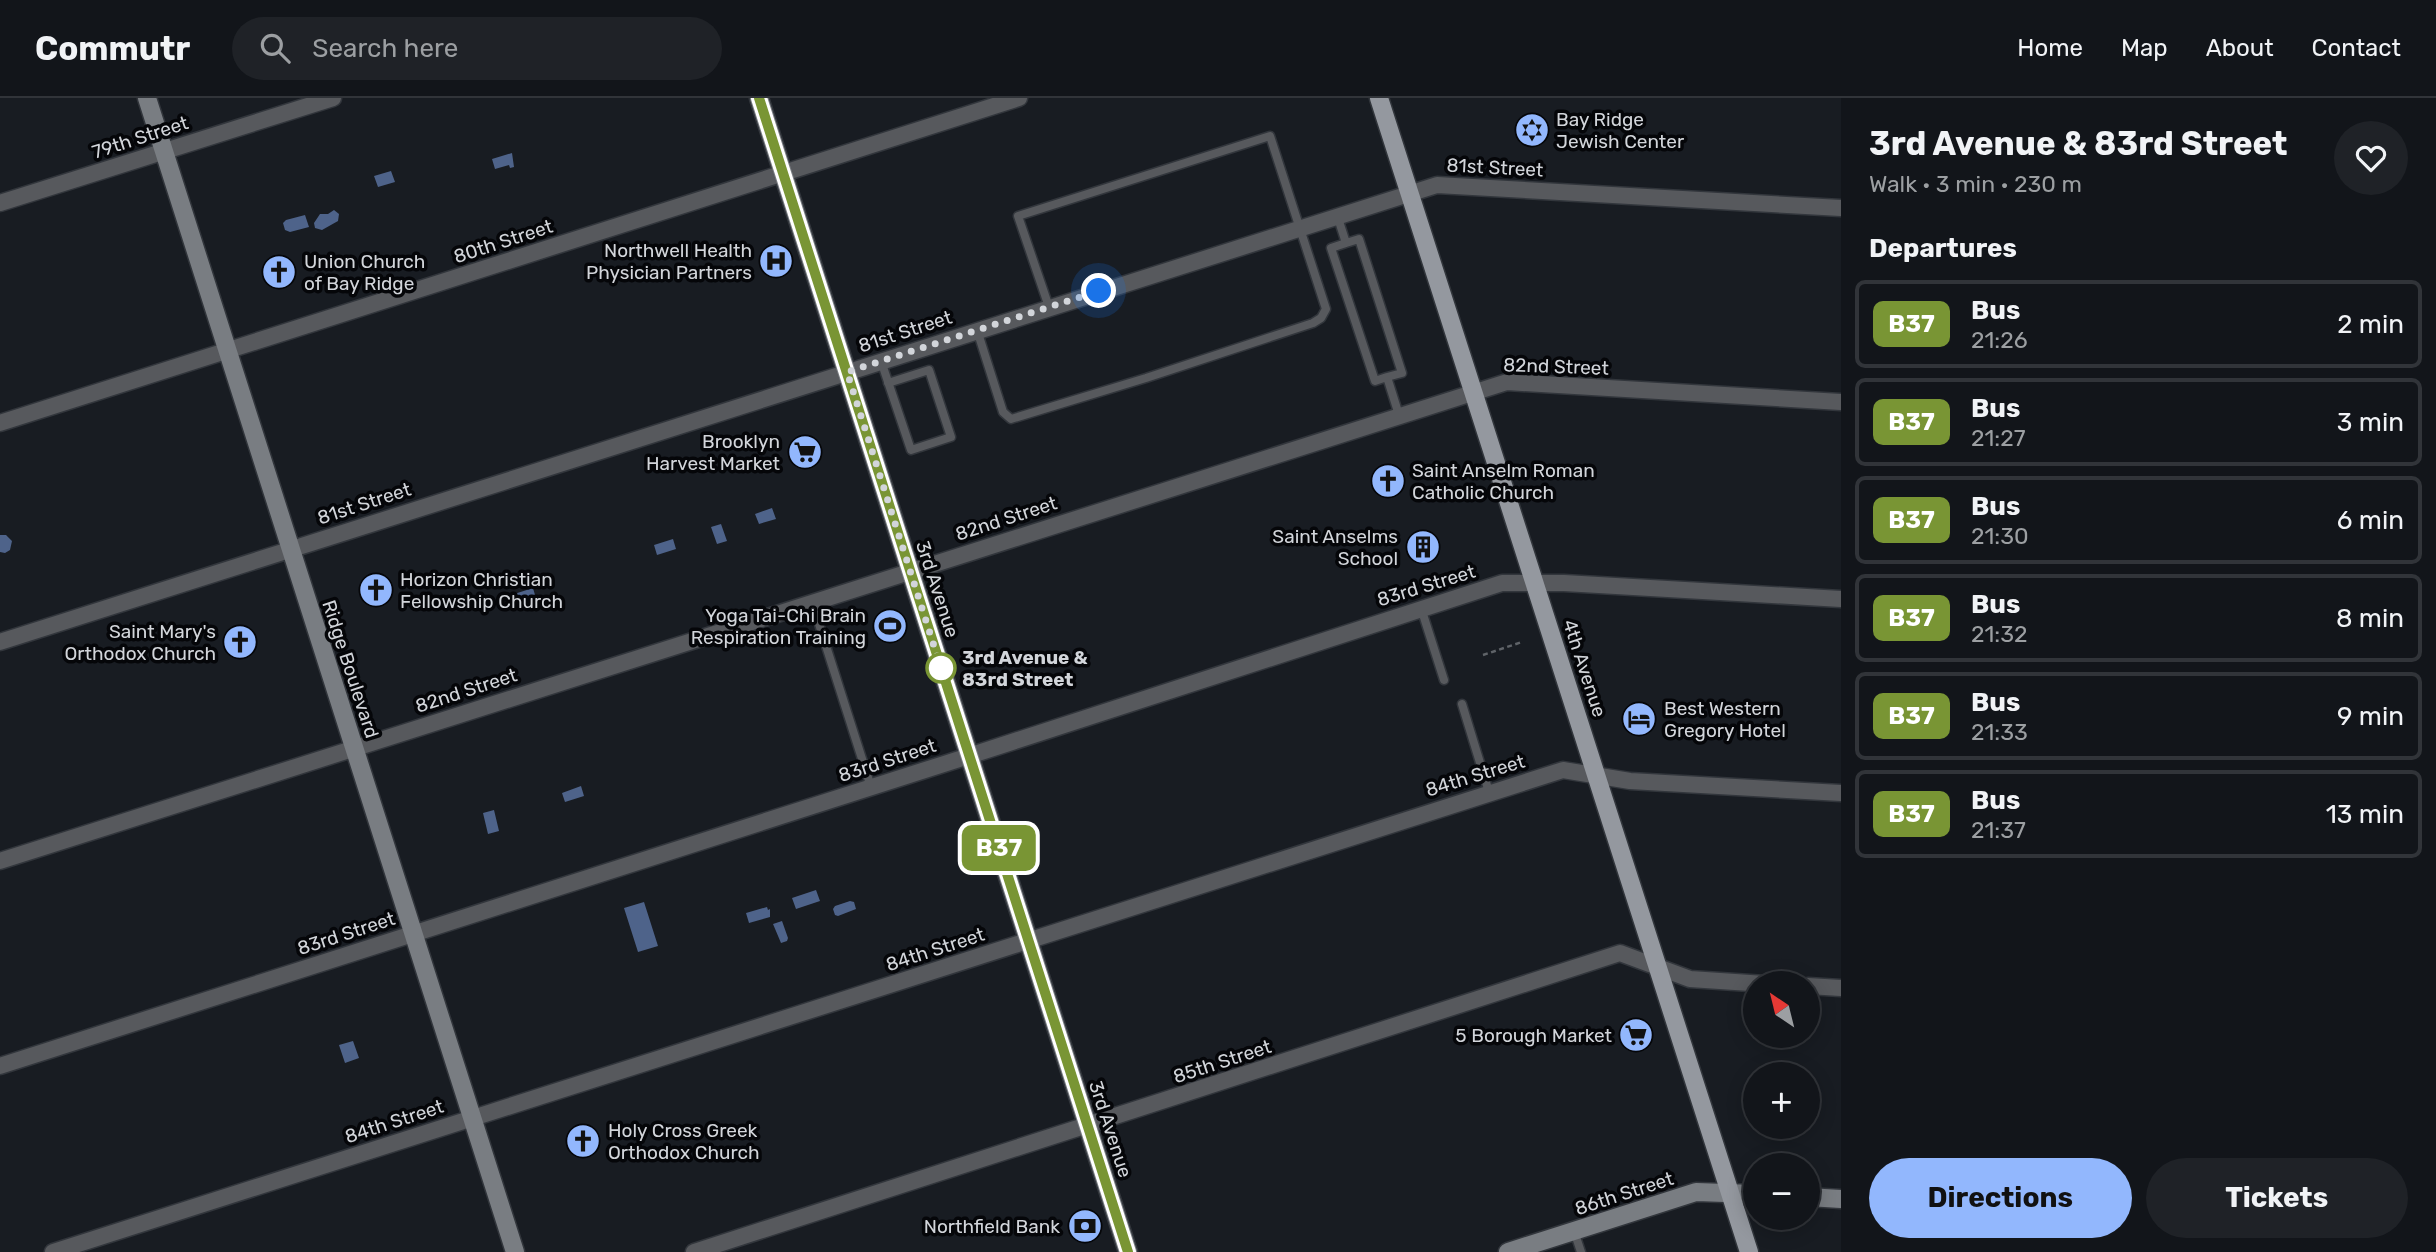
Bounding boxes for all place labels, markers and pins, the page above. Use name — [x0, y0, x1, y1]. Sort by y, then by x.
place label: Bay Ridge Jewish Center — [1556, 108, 1685, 153]
synagogue icon: Bay Ridge Jewish Center — [1513, 111, 1551, 149]
place label: Northwell Health Physician Partners — [586, 239, 752, 284]
hospital icon: Northwell Health Physician Partners — [757, 242, 795, 280]
place label: Union Church of Bay Ridge — [304, 250, 425, 295]
church icon: Union Church of Bay Ridge — [260, 253, 298, 291]
place label: Brooklyn Harvest Market — [646, 430, 781, 475]
supermarket icon: Brooklyn Harvest Market — [786, 433, 824, 471]
place label: Saint Anselm Roman Catholic Church — [1412, 459, 1595, 504]
church icon: Saint Anselm Roman Catholic Church — [1369, 462, 1407, 500]
place label: Saint Anselms School — [1272, 525, 1398, 570]
building icon: Saint Anselms School — [1404, 528, 1442, 566]
place label: Horizon Christian Fellowship Church — [400, 568, 563, 613]
church icon: Horizon Christian Fellowship Church — [357, 571, 395, 609]
place label: Yoga Tai-Chi Brain Respiration Training — [691, 604, 866, 649]
sports icon: Yoga Tai-Chi Brain Respiration Training — [871, 607, 909, 645]
place label: Saint Mary's Orthodox Church — [64, 620, 216, 665]
church icon: Saint Mary's Orthodox Church — [221, 623, 259, 661]
place label: 3rd Avenue & 83rd Street — [962, 646, 1088, 691]
marker: 3rd Avenue & 83rd Street — [926, 653, 956, 683]
place label: Best Western Gregory Hotel — [1664, 697, 1786, 742]
hotel icon: Best Western Gregory Hotel — [1620, 700, 1658, 738]
supermarket icon: 5 Borough Market — [1617, 1016, 1655, 1054]
place label: 5 Borough Market — [1455, 1024, 1613, 1047]
place label: Holy Cross Greek Orthodox Church — [608, 1119, 760, 1164]
church icon: Holy Cross Greek Orthodox Church — [564, 1122, 602, 1160]
bank icon: Northfield Bank — [1066, 1207, 1104, 1245]
place label: Northfield Bank — [924, 1215, 1060, 1238]

